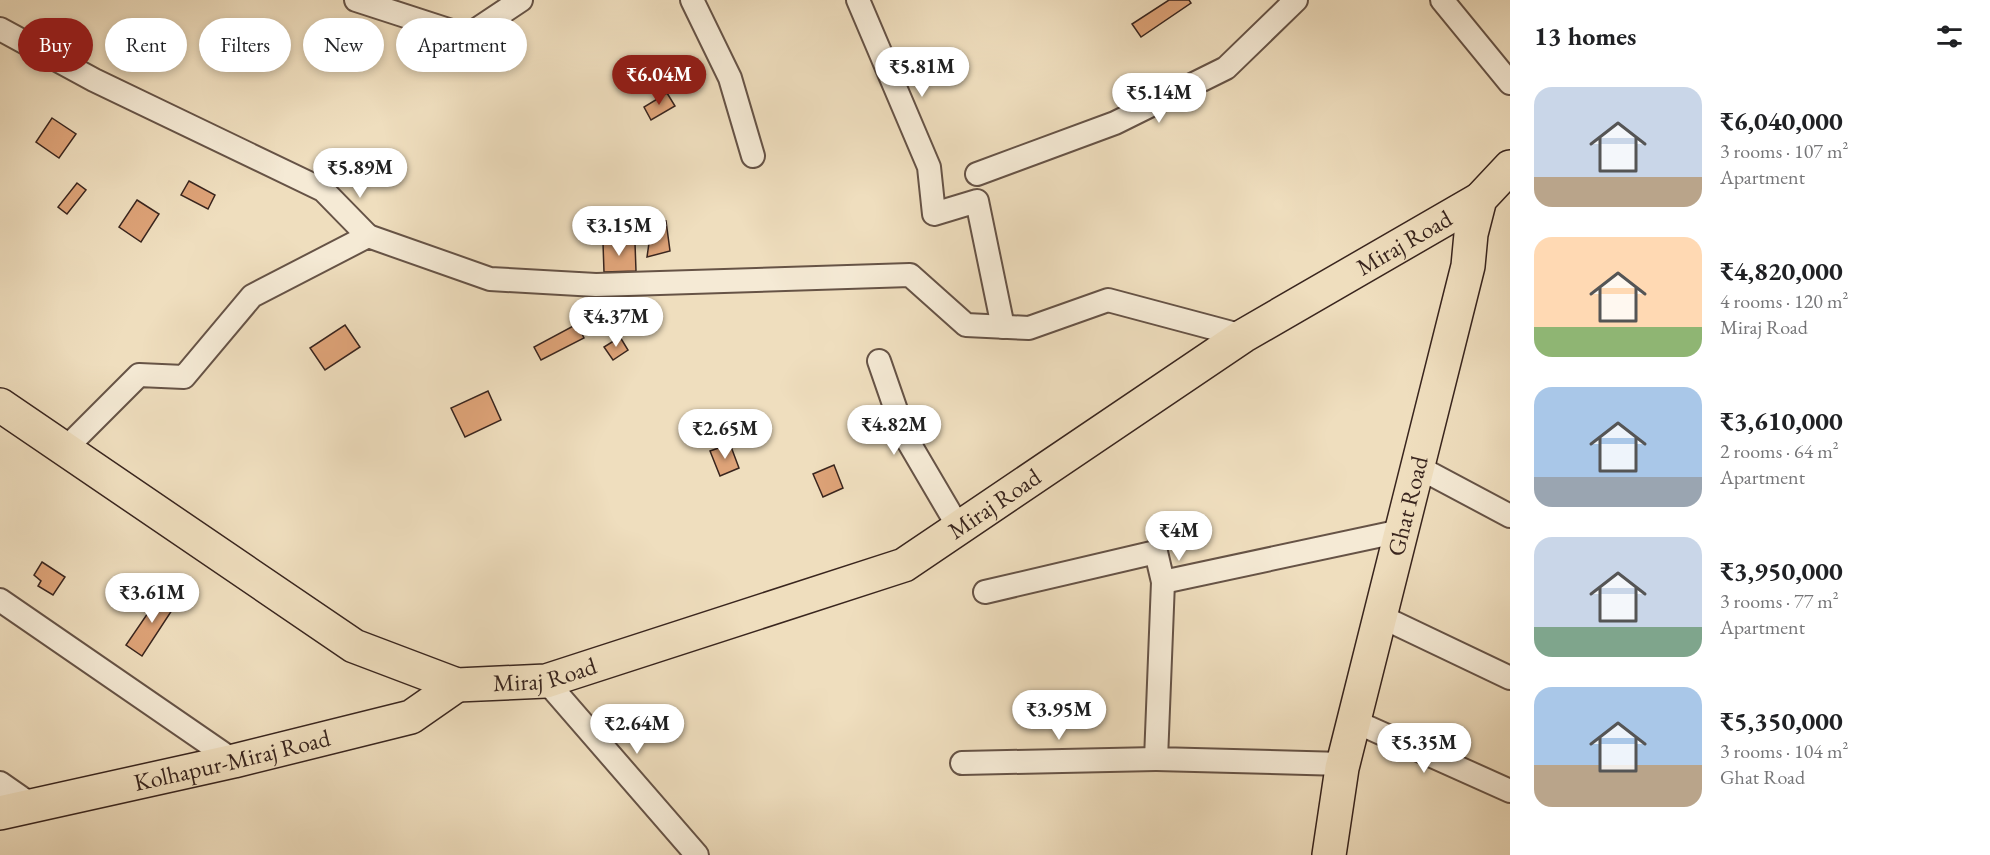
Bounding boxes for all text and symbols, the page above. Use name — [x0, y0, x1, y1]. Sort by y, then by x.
chip: Buy — [18, 18, 93, 72]
chip: Rent — [105, 18, 187, 72]
chip: Filters — [199, 18, 291, 72]
chip: New — [303, 18, 384, 72]
chip: Apartment — [396, 18, 527, 72]
text: 13 homes — [1534, 19, 1636, 53]
icon: filters — [1933, 20, 1966, 53]
pin: ₹5.81M — [873, 47, 971, 98]
text: ₹5.81M — [889, 53, 955, 79]
pin: ₹6.04M — [610, 55, 708, 106]
text: ₹6.04M — [626, 61, 692, 87]
pin: ₹5.14M — [1110, 73, 1208, 124]
text: ₹5.14M — [1126, 79, 1192, 105]
text: ₹6,040,000 — [1720, 104, 1843, 138]
icon: home — [1582, 111, 1654, 183]
text: 3 rooms · 107 m² — [1720, 138, 1848, 164]
pin: ₹5.89M — [311, 148, 409, 199]
text: ₹5.89M — [327, 154, 393, 180]
text: Apartment — [1720, 164, 1805, 190]
street label: Miraj Road — [1350, 202, 1458, 282]
pin: ₹3.15M — [570, 206, 668, 257]
text: ₹3.15M — [586, 212, 652, 238]
text: ₹4,820,000 — [1720, 254, 1843, 288]
icon: home — [1582, 261, 1654, 333]
text: 4 rooms · 120 m² — [1720, 288, 1848, 314]
pin: ₹4.37M — [567, 297, 665, 348]
text: ₹4.37M — [583, 303, 649, 329]
text: Miraj Road — [1720, 314, 1808, 340]
text: ₹3,610,000 — [1720, 404, 1843, 438]
pin: ₹4.82M — [845, 405, 943, 456]
pin: ₹2.65M — [676, 409, 774, 460]
text: ₹4.82M — [861, 411, 927, 437]
icon: home — [1582, 411, 1654, 483]
text: ₹2.65M — [692, 415, 758, 441]
text: 2 rooms · 64 m² — [1720, 438, 1839, 464]
street label: Ghat Road — [1380, 452, 1435, 559]
street label: Miraj Road — [942, 461, 1047, 546]
text: Apartment — [1720, 464, 1805, 490]
pin: ₹4M — [1150, 511, 1208, 562]
text: ₹4M — [1159, 517, 1199, 543]
text: ₹3,950,000 — [1720, 554, 1843, 588]
icon: home — [1582, 561, 1654, 633]
pin: ₹3.61M — [103, 573, 201, 624]
text: ₹3.61M — [119, 579, 185, 605]
text: 3 rooms · 77 m² — [1720, 588, 1839, 614]
text: Apartment — [1720, 614, 1805, 640]
street label: Miraj Road — [492, 649, 601, 698]
pin: ₹3.95M — [1010, 690, 1108, 741]
text: ₹3.95M — [1026, 696, 1092, 722]
pin: ₹2.64M — [588, 704, 686, 755]
text: ₹5,350,000 — [1720, 704, 1843, 738]
text: ₹2.64M — [604, 710, 670, 736]
icon: home — [1582, 711, 1654, 783]
street label: Kolhapur-Miraj Road — [131, 721, 334, 798]
pin: ₹5.35M — [1375, 723, 1473, 774]
text: ₹5.35M — [1391, 729, 1457, 755]
text: 3 rooms · 104 m² — [1720, 738, 1848, 764]
text: Ghat Road — [1720, 764, 1805, 790]

